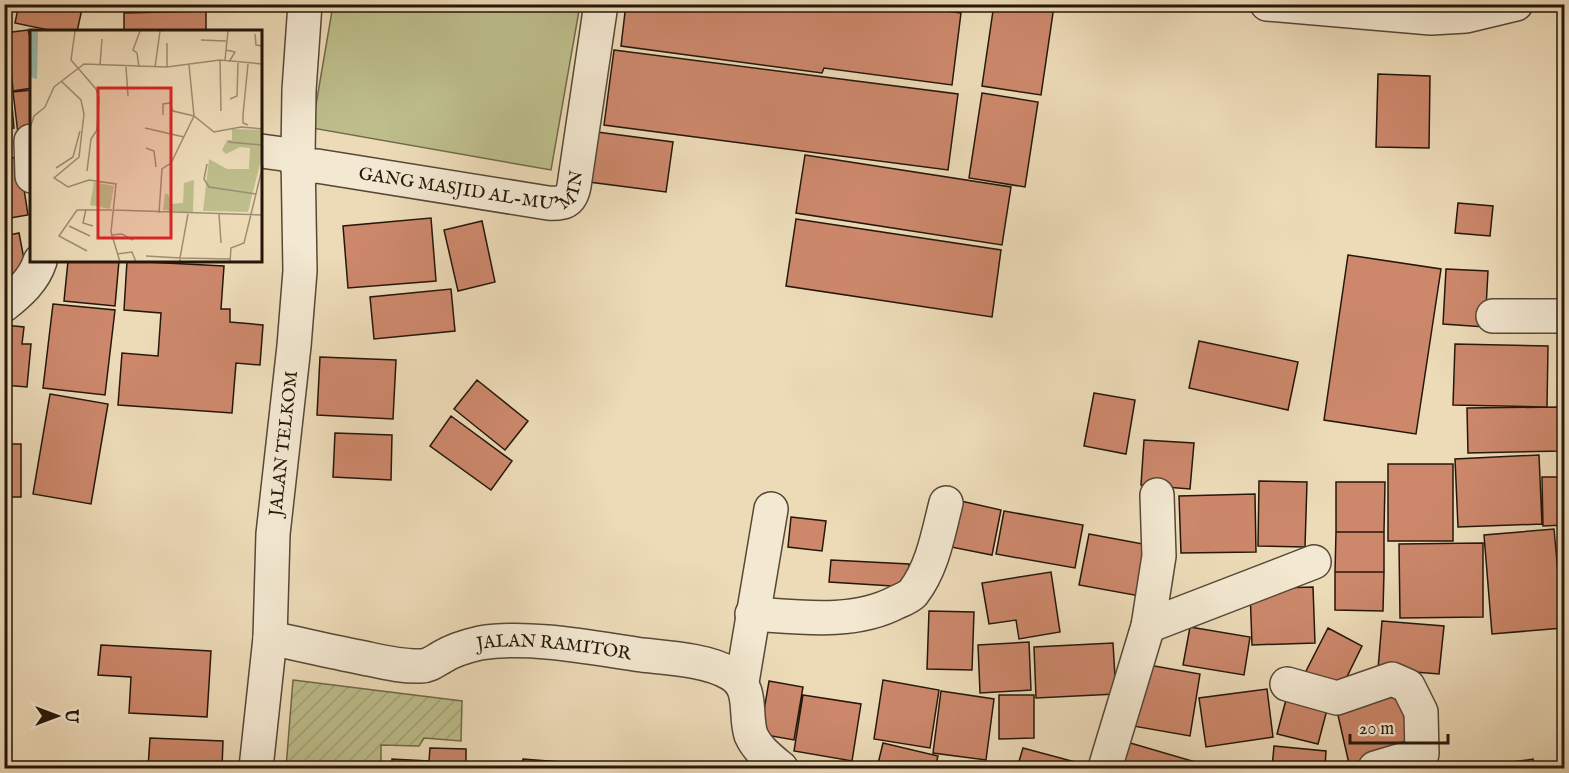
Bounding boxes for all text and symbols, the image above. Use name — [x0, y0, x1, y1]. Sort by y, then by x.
inset map — [30, 30, 262, 262]
street label: GANG MASJID AL-MU'MIN — [342, 152, 586, 182]
text: GANG MASJID AL-MU'MIN — [357, 163, 589, 217]
street label: JALAN TELKOM — [265, 370, 304, 519]
street label: JALAN RAMITOR — [473, 630, 634, 666]
north arrow — [27, 686, 87, 746]
scale bar — [1350, 707, 1448, 745]
text: U — [60, 708, 80, 723]
text: 20 m — [1359, 718, 1394, 741]

